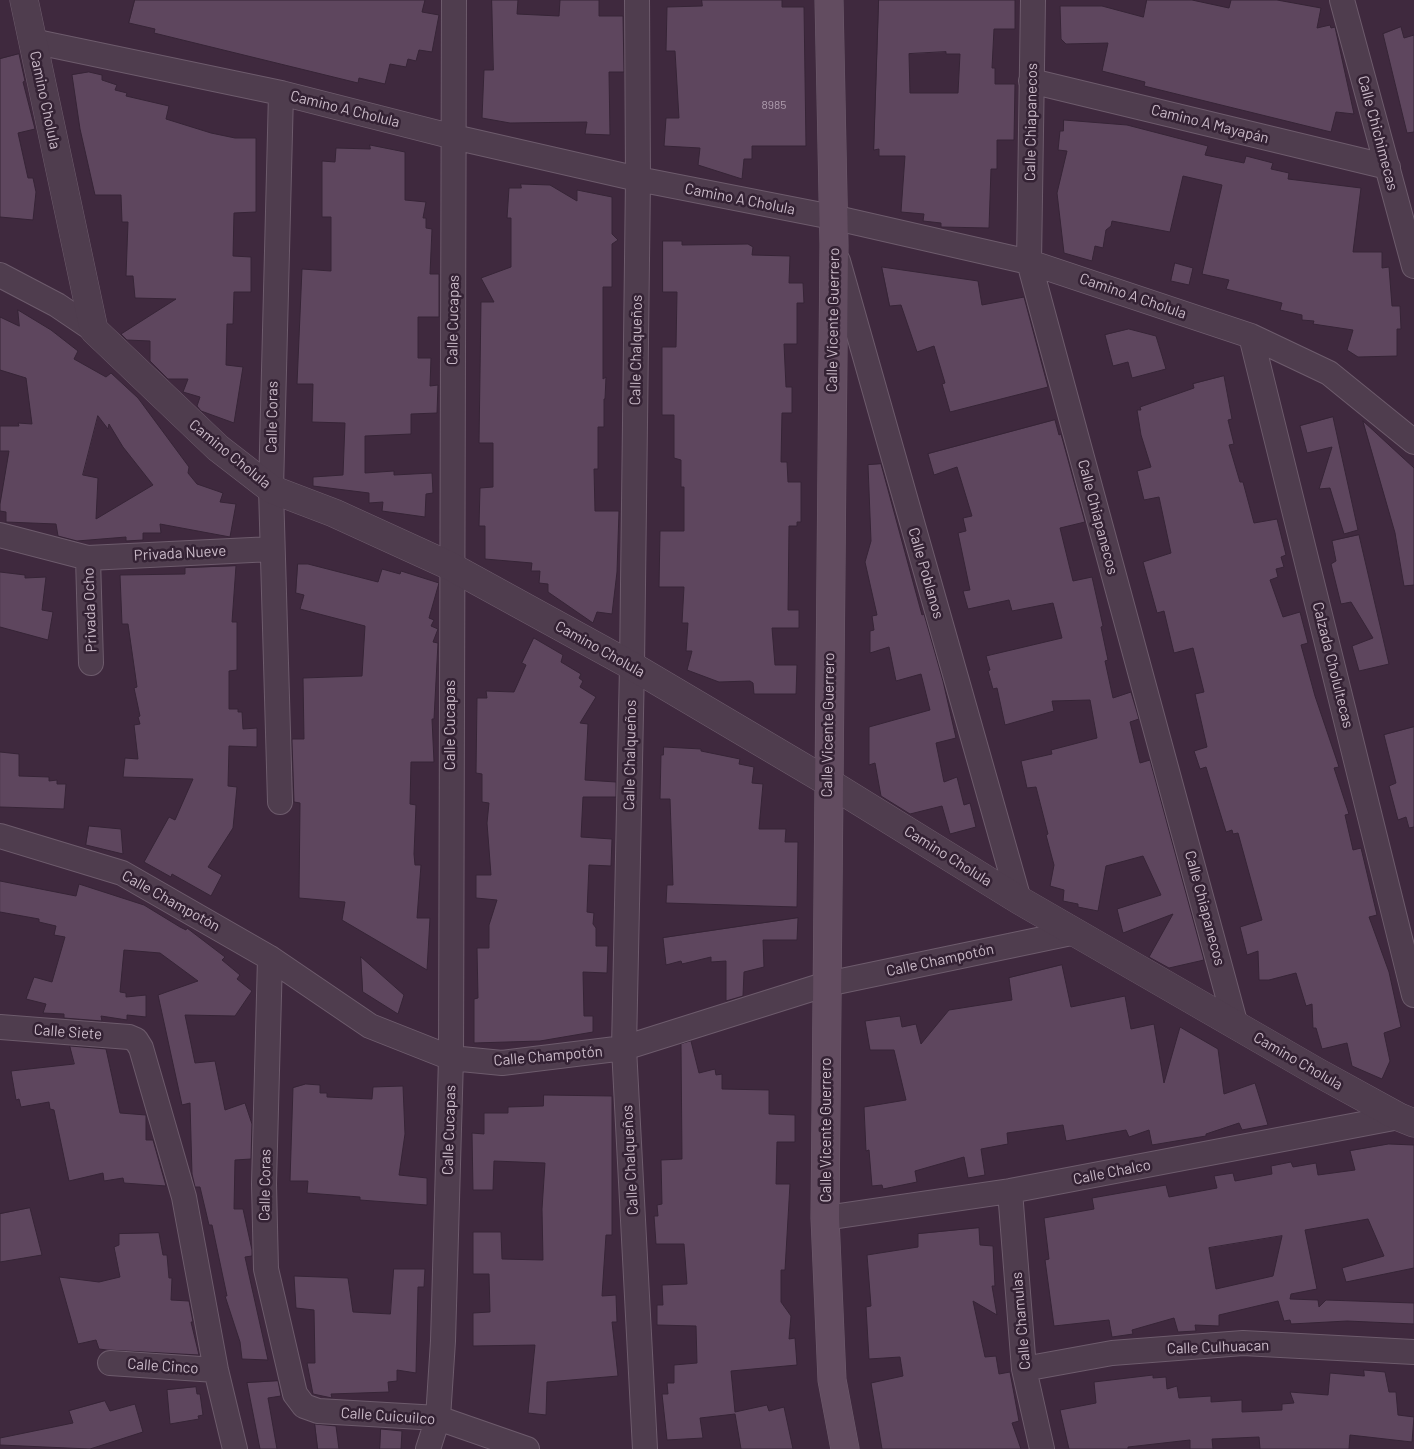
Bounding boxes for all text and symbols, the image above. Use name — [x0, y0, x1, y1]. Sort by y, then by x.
street label: Camino Cholula — [26, 49, 64, 151]
street label: Calle Chiapanecos — [1021, 63, 1041, 181]
street label: Calle Chichimecas — [1354, 74, 1402, 192]
street label: Camino A Cholula — [288, 87, 402, 131]
house number: 8985 — [762, 98, 786, 112]
street label: Camino A Mayapán — [1149, 101, 1271, 147]
street label: Camino A Cholula — [683, 179, 797, 219]
street label: Calle Vicente Guerrero — [823, 247, 843, 393]
street label: Camino A Cholula — [1077, 269, 1189, 323]
street label: Calle Cucapas — [443, 275, 463, 365]
street label: Calle Chalqueños — [626, 295, 646, 405]
street label: Calle Coras — [262, 381, 282, 453]
street label: Camino Cholula — [186, 416, 274, 492]
street label: Calle Chiapanecos — [1074, 458, 1122, 576]
street label: Calle Poblanos — [904, 525, 948, 621]
street label: Privada Nueve — [133, 542, 227, 564]
street label: Privada Ocho — [80, 567, 100, 653]
street label: Calzada Cholultecas — [1309, 600, 1357, 730]
street label: Camino Cholula — [552, 617, 648, 681]
street label: Calle Vicente Guerrero — [818, 652, 838, 798]
street label: Calle Cucapas — [441, 680, 459, 770]
street label: Calle Chalqueños — [620, 700, 640, 810]
street label: Camino Cholula — [901, 822, 995, 890]
street label: Calle Chiapanecos — [1181, 849, 1229, 967]
street label: Calle Champotón — [119, 867, 223, 935]
street label: Calle Champotón — [885, 940, 995, 980]
street label: Calle Siete — [33, 1021, 103, 1043]
street label: Camino Cholula — [1250, 1028, 1346, 1094]
street label: Calle Champotón — [493, 1042, 603, 1070]
street label: Calle Vicente Guerrero — [817, 1058, 835, 1202]
street label: Calle Cucapas — [438, 1085, 460, 1175]
street label: Calle Chalqueños — [618, 1104, 642, 1216]
street label: Calle Coras — [255, 1149, 275, 1221]
street label: Calle Chalco — [1072, 1156, 1152, 1188]
street label: Calle Chamulas — [1008, 1271, 1034, 1371]
street label: Calle Culhuacan — [1166, 1336, 1270, 1358]
street label: Calle Cinco — [127, 1355, 199, 1377]
street label: Calle Cuicuilco — [340, 1404, 436, 1428]

